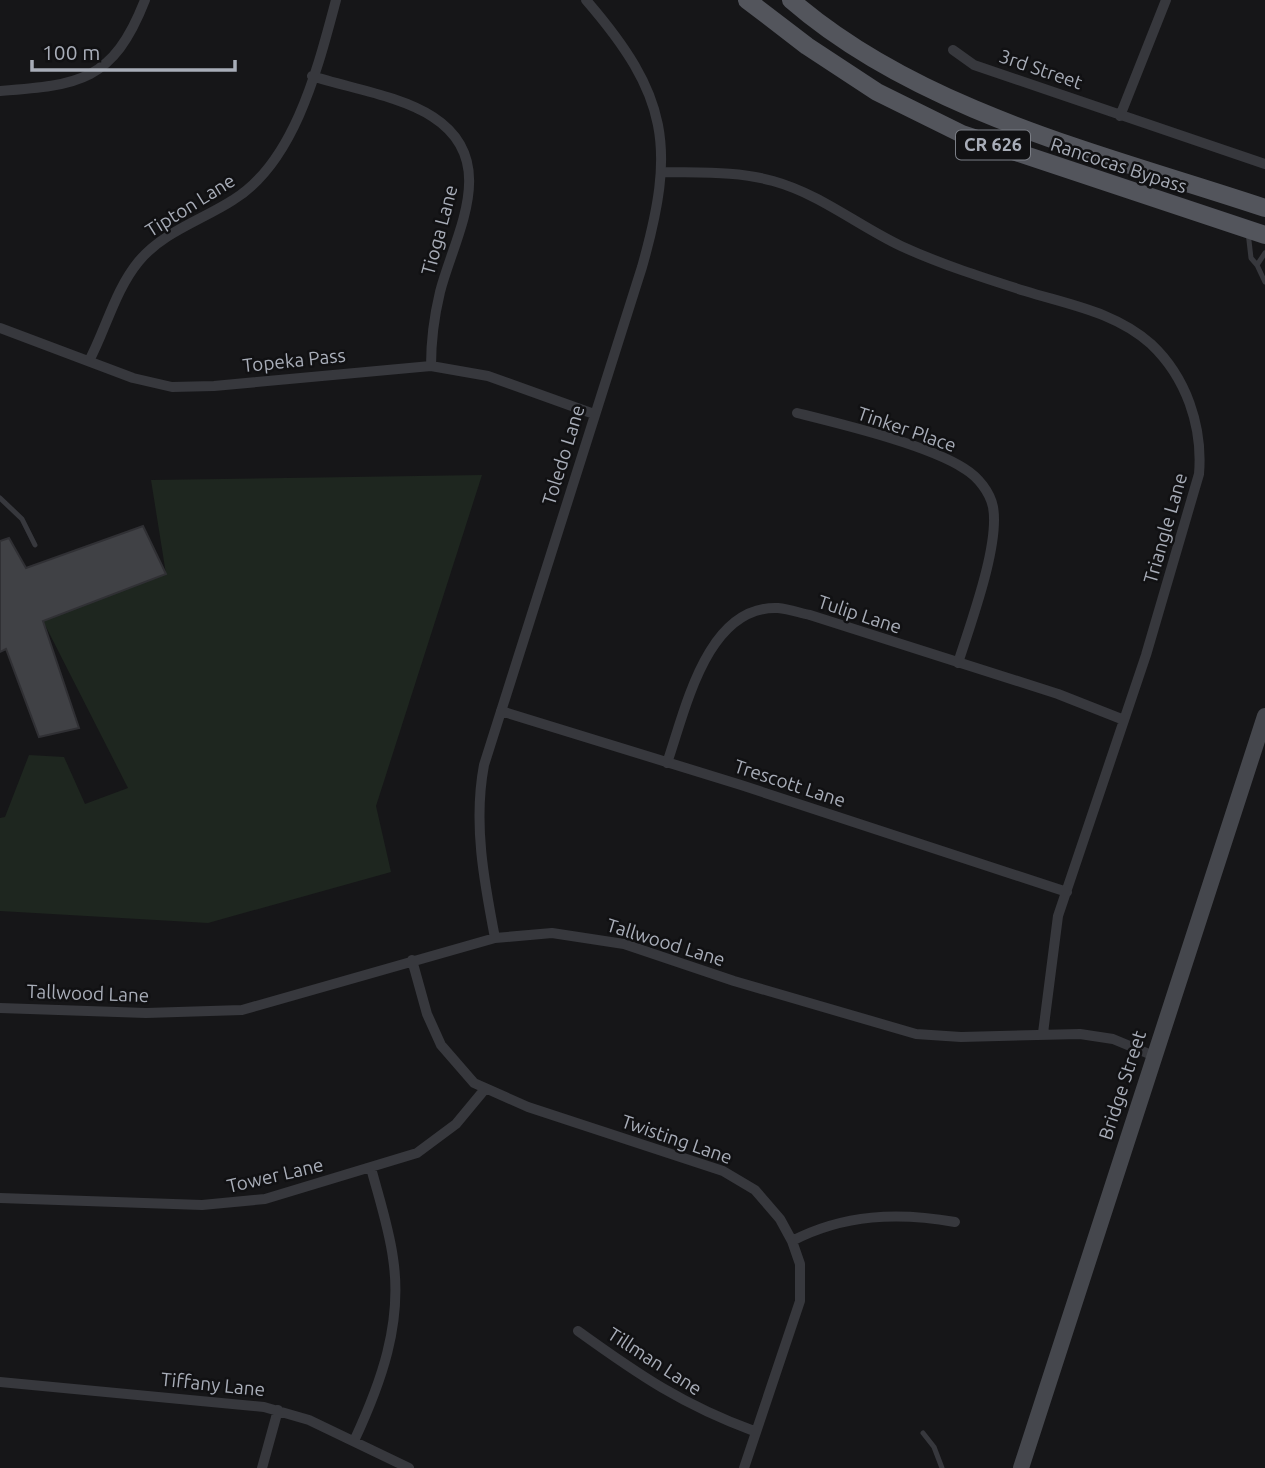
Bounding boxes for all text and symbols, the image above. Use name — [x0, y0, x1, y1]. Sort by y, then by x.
scale bar — [32, 28, 234, 72]
text: 100 m — [42, 40, 100, 64]
street label: 3rd Street — [997, 45, 1086, 94]
road number: CR 626 — [956, 130, 1030, 160]
street label: Rancocas Bypass — [1048, 133, 1190, 197]
street label: Tipton Lane — [141, 169, 239, 241]
street label: Tioga Lane — [416, 182, 462, 278]
street label: Topeka Pass — [241, 344, 347, 376]
street label: Toledo Lane — [537, 402, 589, 508]
street label: Tinker Place — [855, 402, 959, 456]
street label: Triangle Lane — [1139, 470, 1191, 586]
street label: Tulip Lane — [815, 590, 905, 638]
street label: Trescott Lane — [732, 755, 848, 811]
street label: Tallwood Lane — [604, 914, 728, 970]
street label: Tallwood Lane — [26, 980, 150, 1006]
street label: Bridge Street — [1094, 1027, 1150, 1143]
street label: Twisting Lane — [619, 1110, 735, 1168]
street label: Tower Lane — [225, 1153, 325, 1197]
street label: Tillman Lane — [604, 1322, 706, 1400]
street label: Tiffany Lane — [160, 1368, 266, 1400]

